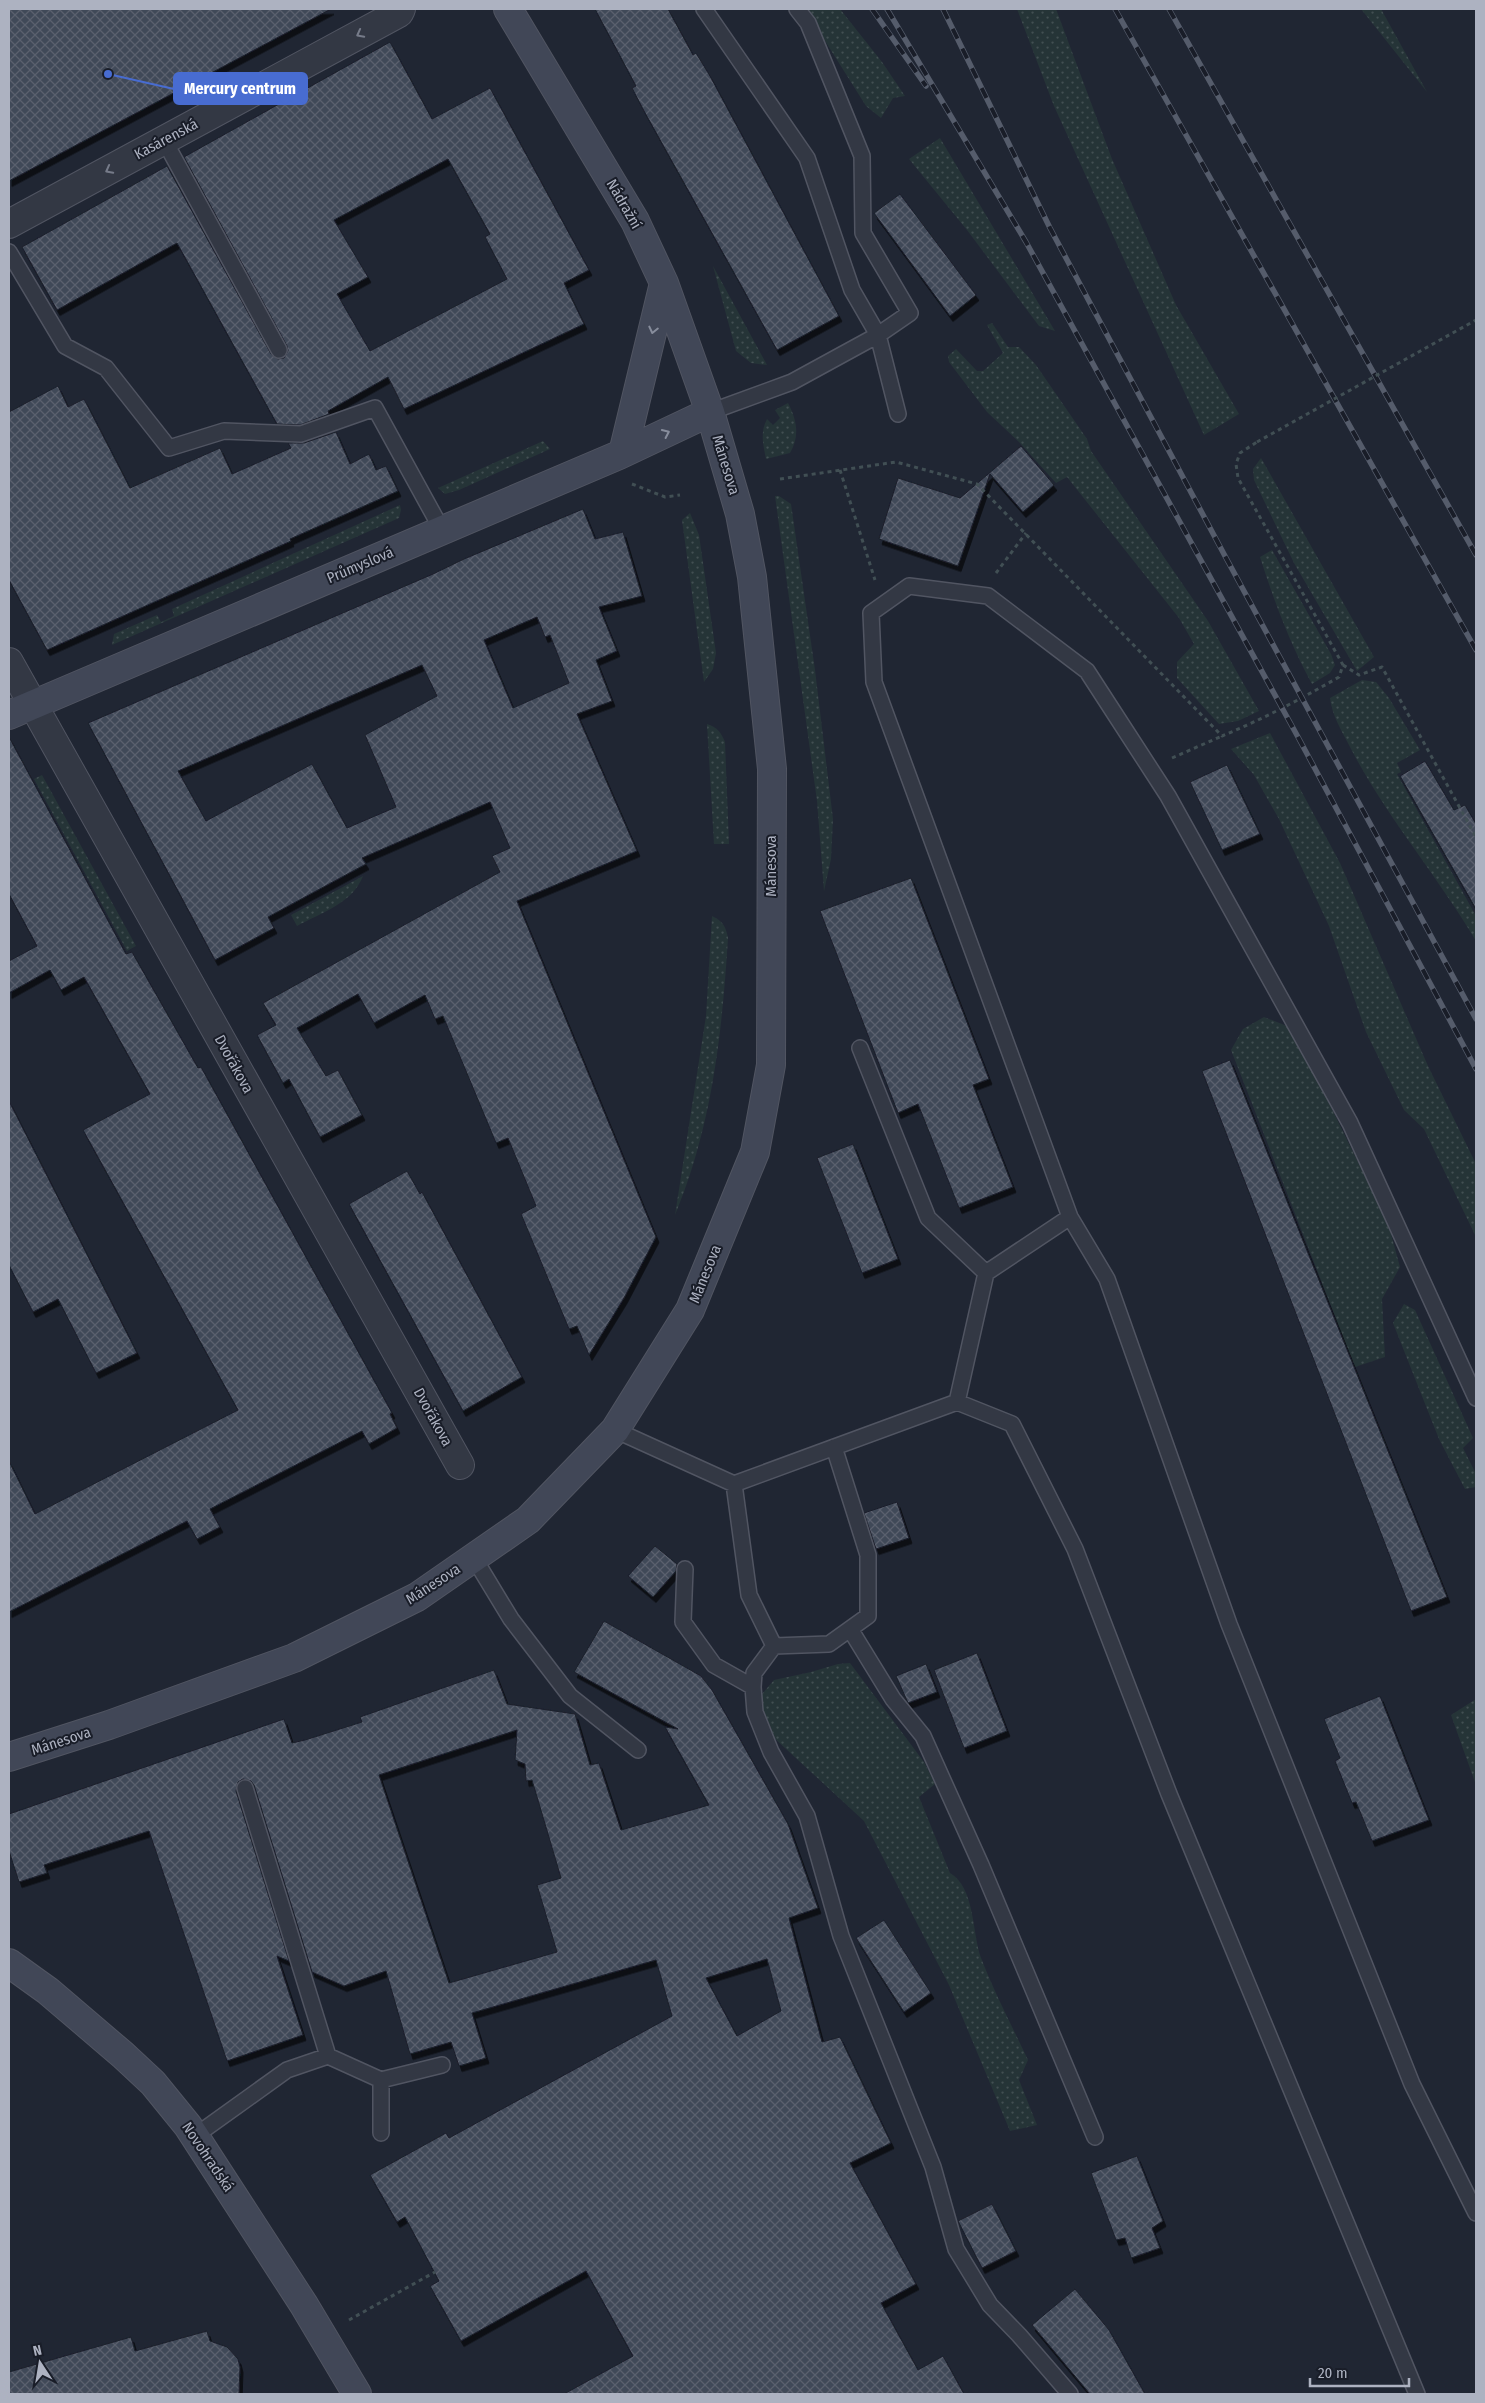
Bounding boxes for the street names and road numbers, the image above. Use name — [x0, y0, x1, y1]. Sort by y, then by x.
street label: Kasárenská — [131, 115, 201, 163]
street label: Nádražní — [603, 176, 645, 232]
street label: Mánesova — [708, 433, 744, 497]
street label: Průmyslová — [324, 543, 396, 587]
street label: Mánesova — [762, 835, 780, 897]
street label: Dvořákova — [211, 1032, 257, 1096]
street label: Mánesova — [685, 1242, 725, 1306]
street label: Dvořákova — [410, 1385, 456, 1449]
street label: Mánesova — [402, 1560, 464, 1608]
street label: Mánesova — [29, 1723, 93, 1759]
street label: Novohradská — [178, 2119, 238, 2195]

